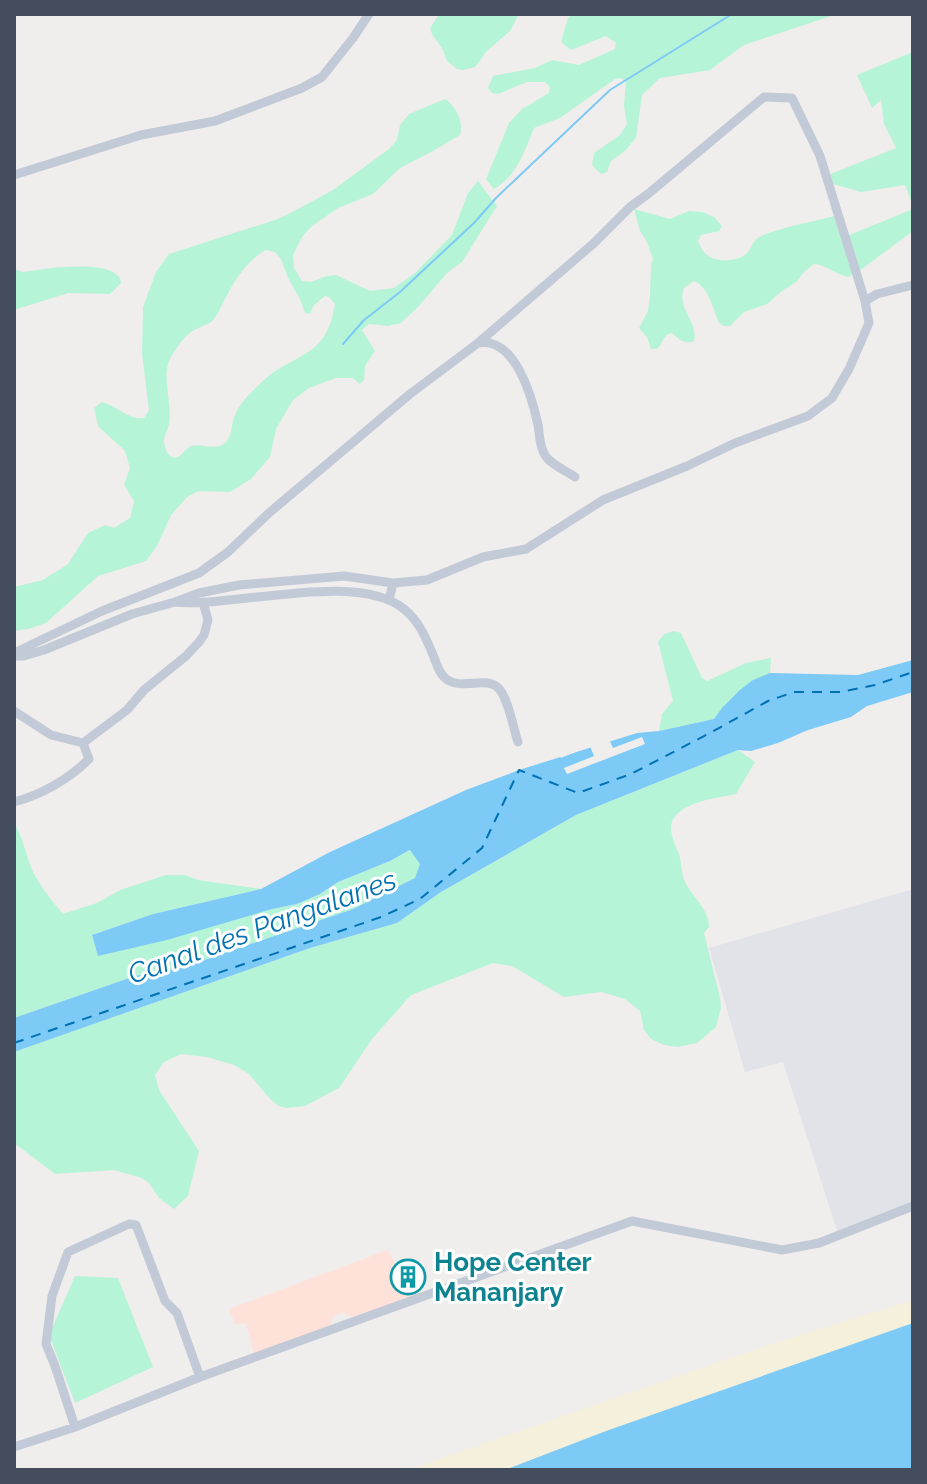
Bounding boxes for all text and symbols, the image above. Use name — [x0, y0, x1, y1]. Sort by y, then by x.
water label: Canal des Pangalanes — [123, 863, 401, 991]
place label: Hope Center Mananjary — [434, 1247, 592, 1307]
building icon: Hope Center Mananjary — [389, 1258, 427, 1296]

